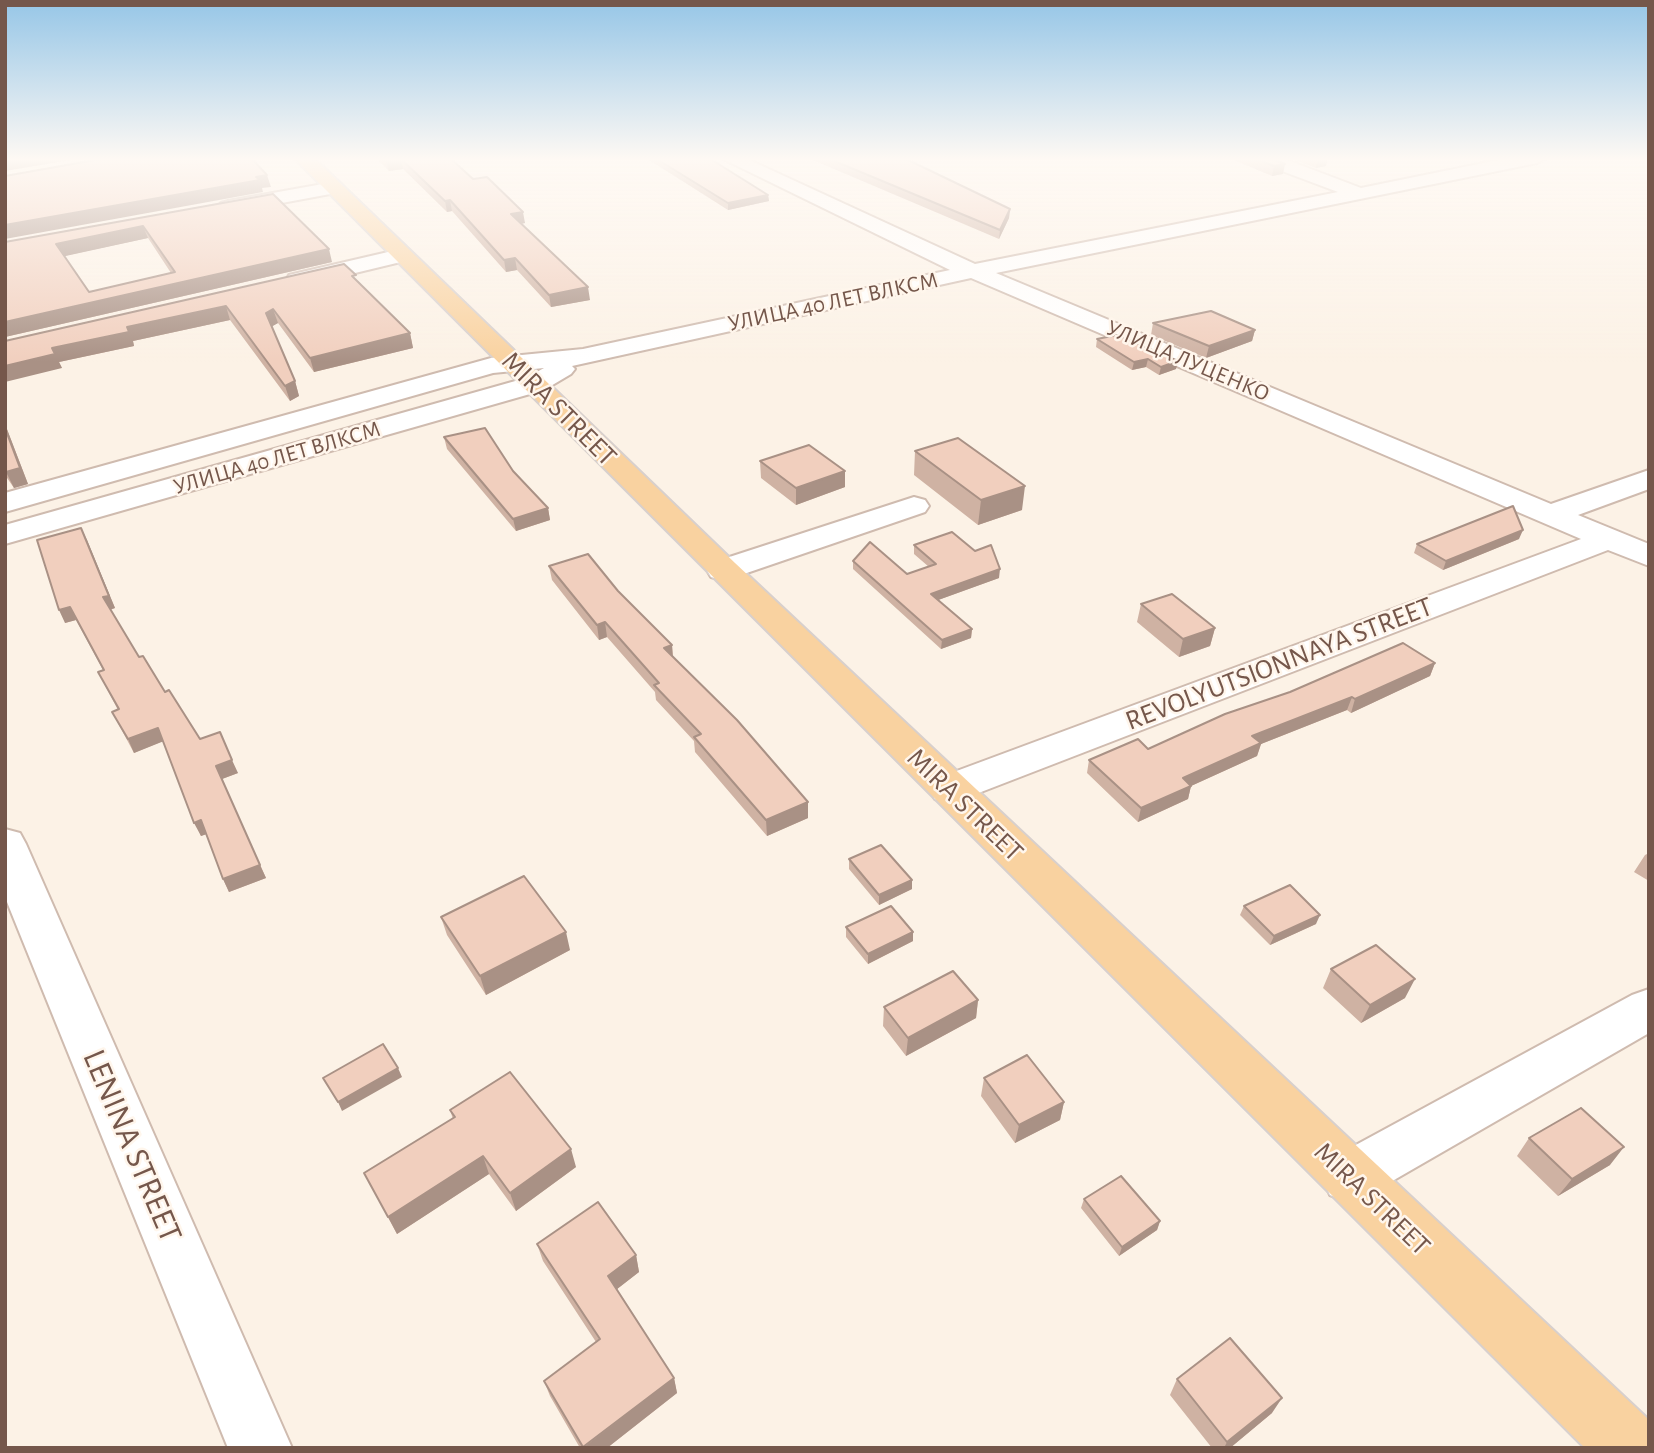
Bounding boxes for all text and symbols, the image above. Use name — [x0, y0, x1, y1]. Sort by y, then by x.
street label: УЛИЦА 40 ЛЕТ ВЛКСМ — [725, 266, 941, 338]
street label: УЛИЦА ЛУЦЕНКО — [1102, 314, 1274, 408]
street label: MIRA STREET — [495, 345, 623, 473]
street label: УЛИЦА 40 ЛЕТ ВЛКСМ — [170, 415, 384, 501]
street label: REVOLYUTSIONNAYA STREET — [1121, 590, 1437, 738]
street label: MIRA STREET — [900, 741, 1030, 869]
street label: LENINA STREET — [74, 1044, 190, 1248]
street label: MIRA STREET — [1307, 1135, 1437, 1263]

